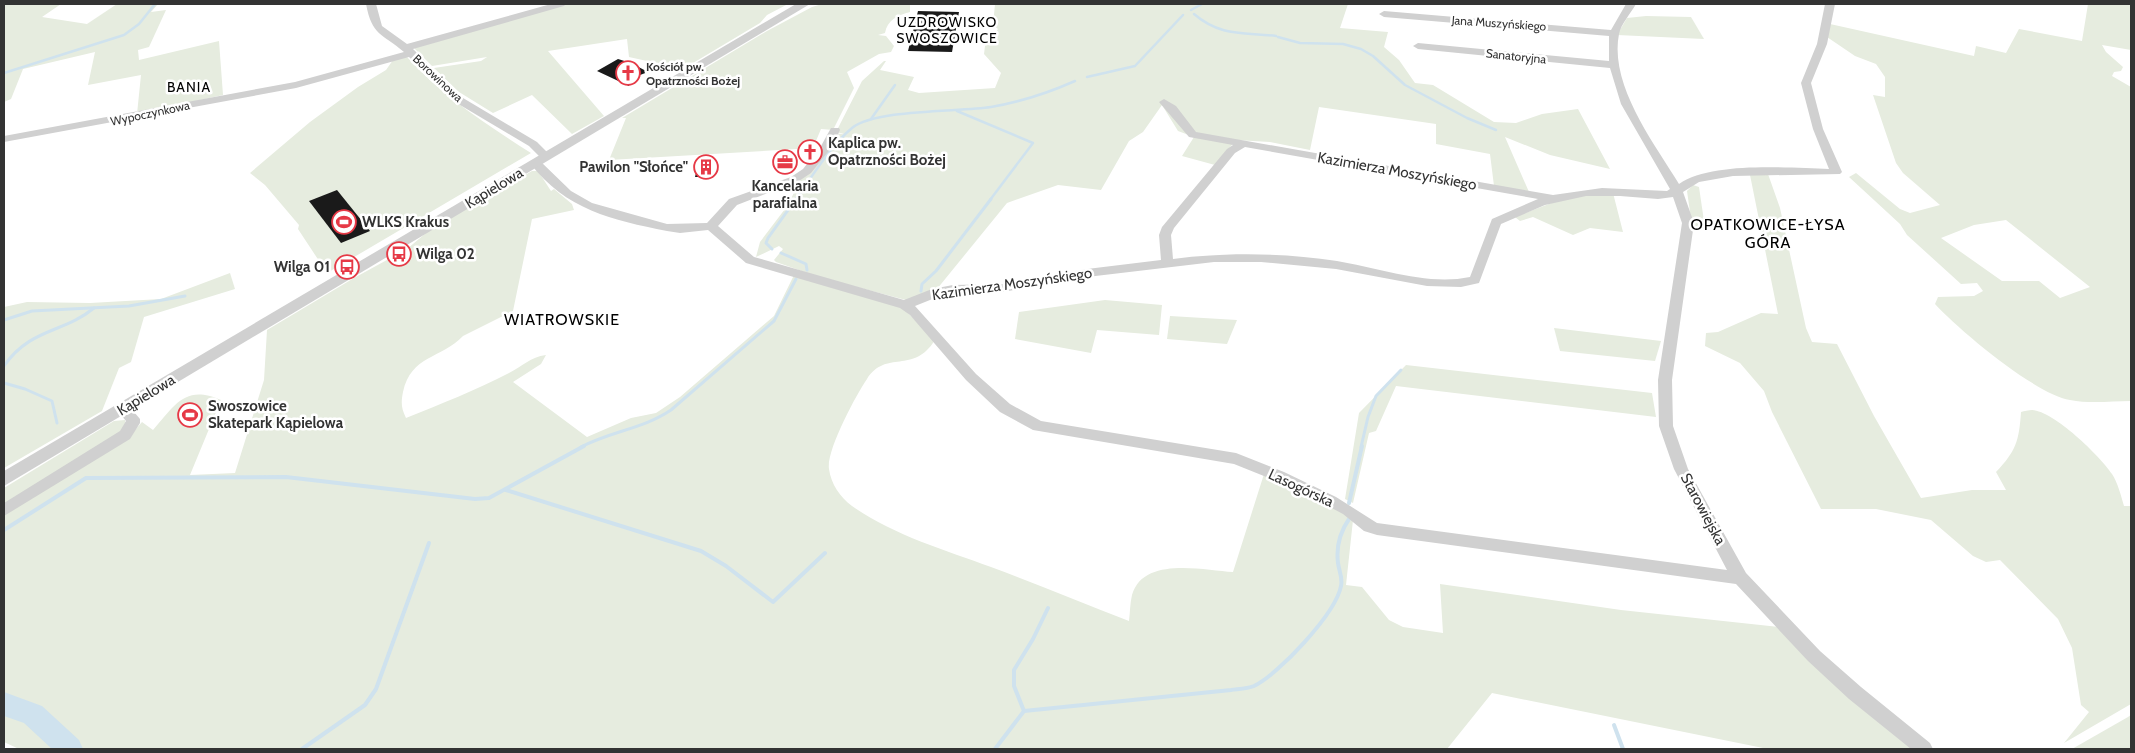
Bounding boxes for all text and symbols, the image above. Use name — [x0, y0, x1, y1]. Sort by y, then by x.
street label: Jana Muszyńskiego — [1450, 12, 1547, 34]
district label: UZDROWISKO SWOSZOWICE — [896, 13, 998, 47]
street label: Sanatoryjna — [1485, 45, 1547, 67]
street label: Borowinowa — [410, 51, 466, 105]
place label: Kościół pw. Opatrzności Bożej — [646, 59, 740, 88]
church icon: Kościół pw. Opatrzności Bożej — [615, 60, 641, 86]
district label: BANIA — [167, 78, 211, 96]
street label: Wypoczynkowa — [109, 97, 191, 129]
place label: Kaplica pw. Opatrzności Bożej — [828, 134, 946, 169]
church icon: Kaplica pw. Opatrzności Bożej — [797, 139, 823, 165]
street label: Kazimierza Moszyńskiego — [1316, 148, 1478, 194]
office icon: Kancelaria parafialna — [772, 149, 798, 175]
building icon: Pawilon "Słońce" — [693, 154, 719, 180]
place label: Pawilon "Słońce" — [579, 158, 688, 176]
street label: Kąpielowa — [462, 163, 527, 212]
place label: Kancelaria parafialna — [751, 177, 819, 212]
sports icon: WLKS Krakus — [331, 209, 357, 235]
place label: WLKS Krakus — [362, 213, 449, 231]
district label: OPATKOWICE-ŁYSA GÓRA — [1691, 215, 1845, 252]
bus stop icon: Wilga 02 — [386, 241, 412, 267]
place label: Wilga 02 — [416, 245, 475, 263]
bus stop icon: Wilga 01 — [334, 254, 360, 280]
place label: Wilga 01 — [274, 258, 330, 276]
street label: Kazimierza Moszyńskiego — [931, 264, 1093, 304]
district label: WIATROWSKIE — [504, 310, 620, 329]
street label: Kąpielowa — [114, 370, 179, 419]
place label: Swoszowice Skatepark Kąpielowa — [208, 397, 344, 432]
sports icon: Swoszowice Skatepark Kąpielowa — [177, 402, 203, 428]
street label: Lasogórska — [1266, 465, 1337, 511]
street label: Starowiejska — [1677, 470, 1730, 549]

